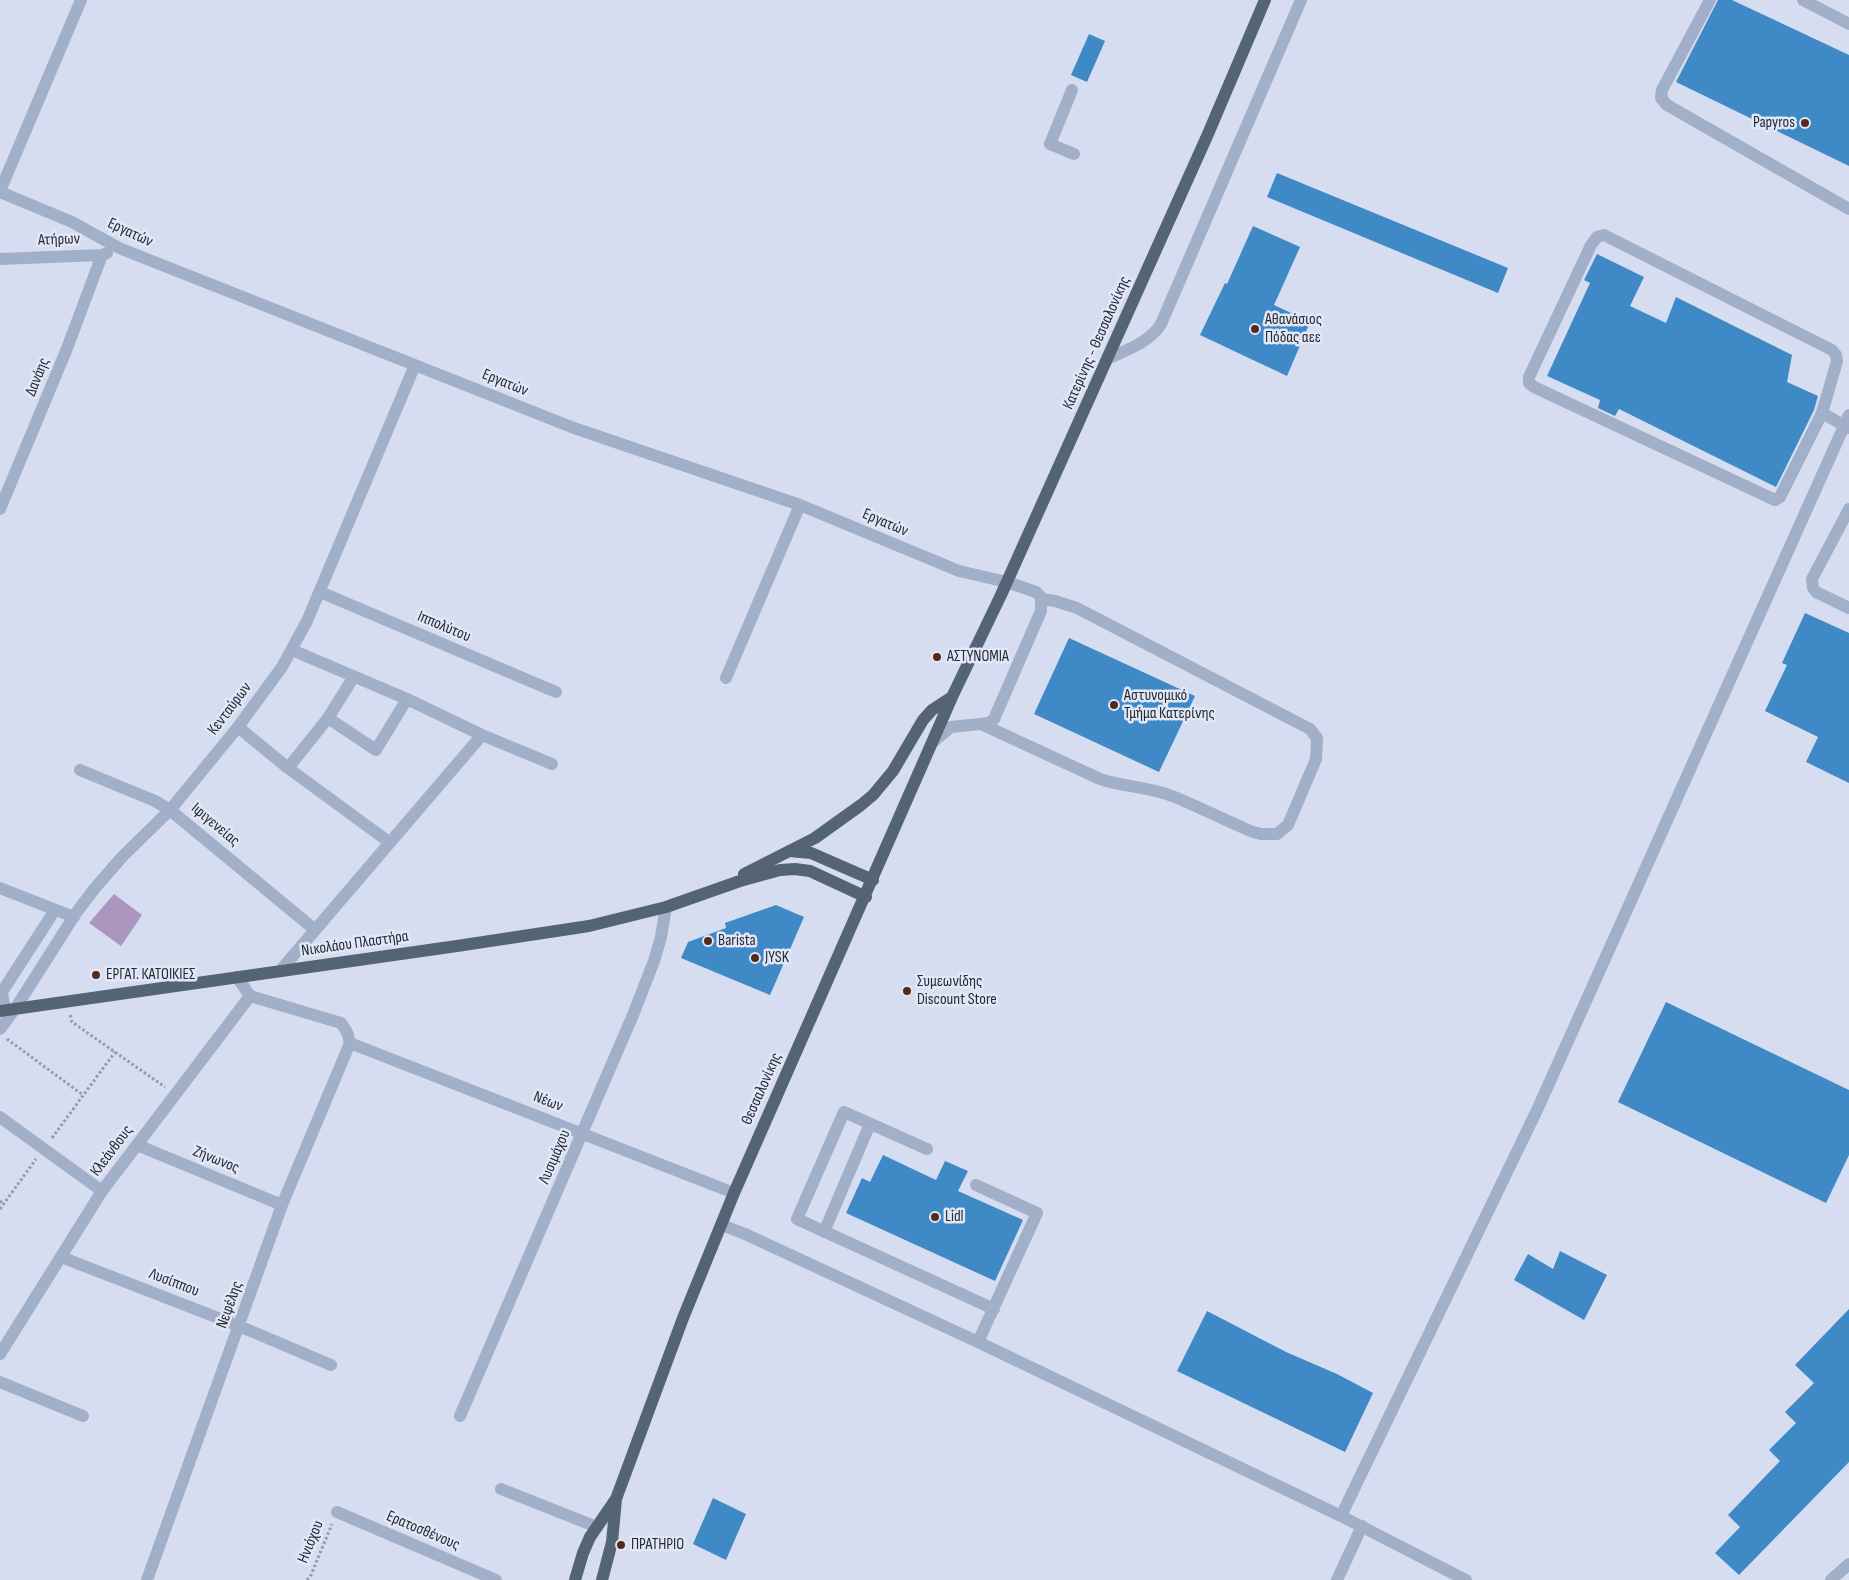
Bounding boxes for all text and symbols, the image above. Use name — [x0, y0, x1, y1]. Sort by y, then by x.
place label: Papyros — [1753, 113, 1795, 133]
marker: Papyros — [1799, 117, 1811, 129]
street label: Εργατών — [104, 214, 156, 252]
street label: Ατήρων — [38, 230, 80, 250]
street label: Κατερίνης - Θεσσαλονίκης — [1059, 273, 1135, 413]
place label: Αθανάσιος Πόδας αεε — [1265, 310, 1322, 348]
marker: Αθανάσιος Πόδας αεε — [1249, 323, 1261, 335]
street label: Δανάης — [22, 355, 54, 399]
street label: Εργατών — [479, 365, 531, 401]
street label: Εργατών — [859, 505, 911, 541]
street label: Ιππολύτου — [414, 607, 474, 647]
place label: ΑΣΤΥΝΟΜΙΑ — [947, 647, 1009, 667]
marker: ΑΣΤΥΝΟΜΙΑ — [931, 651, 943, 663]
street label: Κενταύρων — [204, 679, 256, 739]
place label: Αστυνομικό Τμήμα Κατερίνης — [1124, 686, 1215, 724]
marker: Αστυνομικό Τμήμα Κατερίνης — [1108, 699, 1120, 711]
street label: Ιφιγενείας — [187, 799, 243, 851]
street label: Νικολάου Πλαστήρα — [300, 927, 410, 961]
place label: Barista — [718, 931, 756, 951]
marker: Barista — [702, 935, 714, 947]
place label: JYSK — [765, 948, 789, 968]
marker: JYSK — [749, 952, 761, 964]
place label: ΕΡΓΑΤ. ΚΑΤΟΙΚΙΕΣ — [106, 965, 195, 985]
marker: ΕΡΓΑΤ. ΚΑΤΟΙΚΙΕΣ — [90, 969, 102, 981]
place label: Συμεωνίδης Discount Store — [917, 972, 997, 1010]
marker: Συμεωνίδης Discount Store — [901, 985, 913, 997]
street label: Θεσσαλονίκης — [738, 1050, 786, 1128]
street label: Νέων — [531, 1088, 565, 1116]
street label: Κλεάνθους — [87, 1122, 137, 1180]
street label: Λυσιμάχου — [535, 1127, 575, 1187]
street label: Ζήνωνος — [190, 1142, 242, 1178]
place label: Lidl — [945, 1207, 964, 1227]
marker: Lidl — [929, 1211, 941, 1223]
street label: Λυσίππου — [146, 1265, 202, 1301]
street label: Νεφέλης — [213, 1279, 247, 1331]
street label: Ερατοσθένους — [383, 1507, 463, 1555]
street label: Ηνιόχου — [294, 1518, 328, 1566]
place label: ΠΡΑΤΗΡΙΟ — [631, 1535, 684, 1555]
marker: ΠΡΑΤΗΡΙΟ — [615, 1539, 627, 1551]

